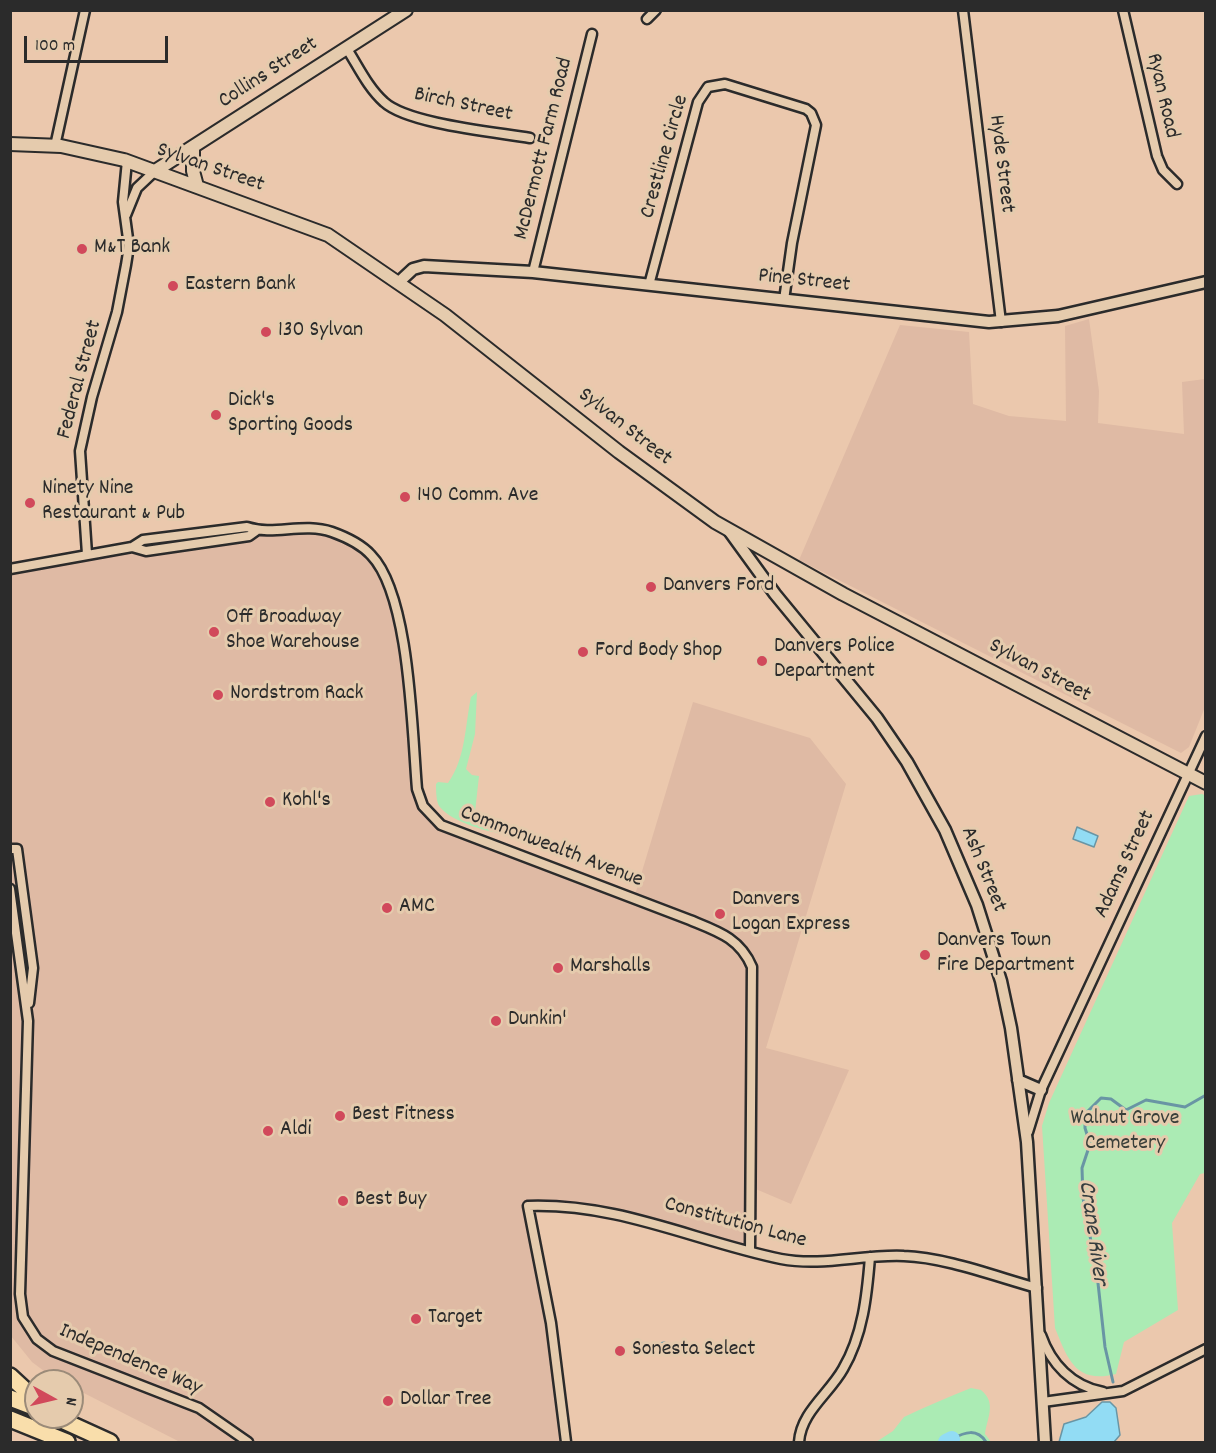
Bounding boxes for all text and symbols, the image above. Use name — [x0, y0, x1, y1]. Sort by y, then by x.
scale bar — [27, 24, 171, 62]
street label: Collins Street — [214, 32, 324, 116]
text: 100 m — [35, 34, 75, 59]
street label: Ryan Road — [1138, 51, 1184, 141]
street label: McDermott Farm Road — [510, 55, 580, 243]
street label: Birch Street — [411, 83, 515, 129]
street label: Crestline Circle — [636, 92, 696, 222]
street label: Hyde Street — [981, 113, 1019, 215]
street label: Sylvan Street — [153, 138, 267, 200]
place label: M&T Bank — [94, 236, 170, 262]
marker: M&T Bank — [75, 242, 89, 256]
street label: Pine Street — [757, 264, 851, 300]
place label: Eastern Bank — [185, 273, 296, 299]
marker: Eastern Bank — [166, 279, 180, 293]
street label: Federal Street — [53, 318, 109, 442]
place label: 130 Sylvan — [278, 319, 363, 345]
marker: 130 Sylvan — [259, 325, 273, 339]
street label: Sylvan Street — [572, 383, 676, 473]
place label: Dick's Sporting Goods — [228, 389, 353, 440]
marker: Dick's Sporting Goods — [209, 408, 223, 422]
place label: Ninety Nine Restaurant & Pub — [42, 477, 185, 528]
place label: 140 Comm. Ave — [417, 484, 538, 510]
marker: 140 Comm. Ave — [398, 490, 412, 504]
marker: Ninety Nine Restaurant & Pub — [23, 496, 37, 510]
place label: Danvers Ford — [663, 574, 774, 600]
marker: Danvers Ford — [644, 580, 658, 594]
place label: Off Broadway Shoe Warehouse — [226, 606, 359, 658]
marker: Off Broadway Shoe Warehouse — [207, 625, 221, 639]
street label: Sylvan Street — [983, 634, 1095, 710]
place label: Danvers Police Department — [774, 635, 895, 686]
place label: Ford Body Shop — [595, 639, 722, 665]
marker: Ford Body Shop — [576, 645, 590, 659]
marker: Danvers Police Department — [755, 654, 769, 668]
place label: Nordstrom Rack — [230, 682, 364, 708]
marker: Nordstrom Rack — [211, 688, 225, 702]
place label: Kohl's — [282, 789, 331, 815]
marker: Kohl's — [263, 795, 277, 809]
street label: Commonwealth Avenue — [456, 801, 646, 895]
street label: Adams Street — [1090, 807, 1162, 923]
street label: Ash Street — [953, 823, 1011, 917]
place label: Danvers Logan Express — [732, 888, 851, 939]
place label: AMC — [399, 895, 435, 921]
marker: AMC — [380, 901, 394, 915]
marker: Danvers Logan Express — [713, 907, 727, 921]
place label: Danvers Town Fire Department — [937, 929, 1075, 980]
marker: Danvers Town Fire Department — [918, 948, 932, 962]
place label: Marshalls — [570, 955, 651, 981]
marker: Marshalls — [551, 961, 565, 975]
place label: Dunkin' — [508, 1008, 567, 1034]
marker: Dunkin' — [489, 1014, 503, 1028]
place label: Best Fitness — [352, 1103, 455, 1129]
park label: Walnut Grove Cemetery — [1071, 1107, 1179, 1158]
marker: Best Fitness — [333, 1109, 347, 1123]
place label: Aldi — [280, 1118, 312, 1144]
marker: Aldi — [261, 1124, 275, 1138]
water label: Crane River — [1069, 1179, 1113, 1287]
place label: Best Buy — [355, 1188, 426, 1214]
street label: Constitution Lane — [661, 1192, 809, 1256]
marker: Best Buy — [336, 1194, 350, 1208]
place label: Target — [428, 1306, 483, 1332]
marker: Target — [409, 1312, 423, 1326]
street label: Independence Way — [55, 1319, 205, 1403]
place label: Sonesta Select — [632, 1338, 755, 1364]
marker: Sonesta Select — [613, 1344, 627, 1358]
north arrow — [24, 1369, 84, 1429]
place label: Dollar Tree — [400, 1388, 491, 1414]
marker: Dollar Tree — [381, 1394, 395, 1408]
text: N — [58, 1396, 82, 1407]

